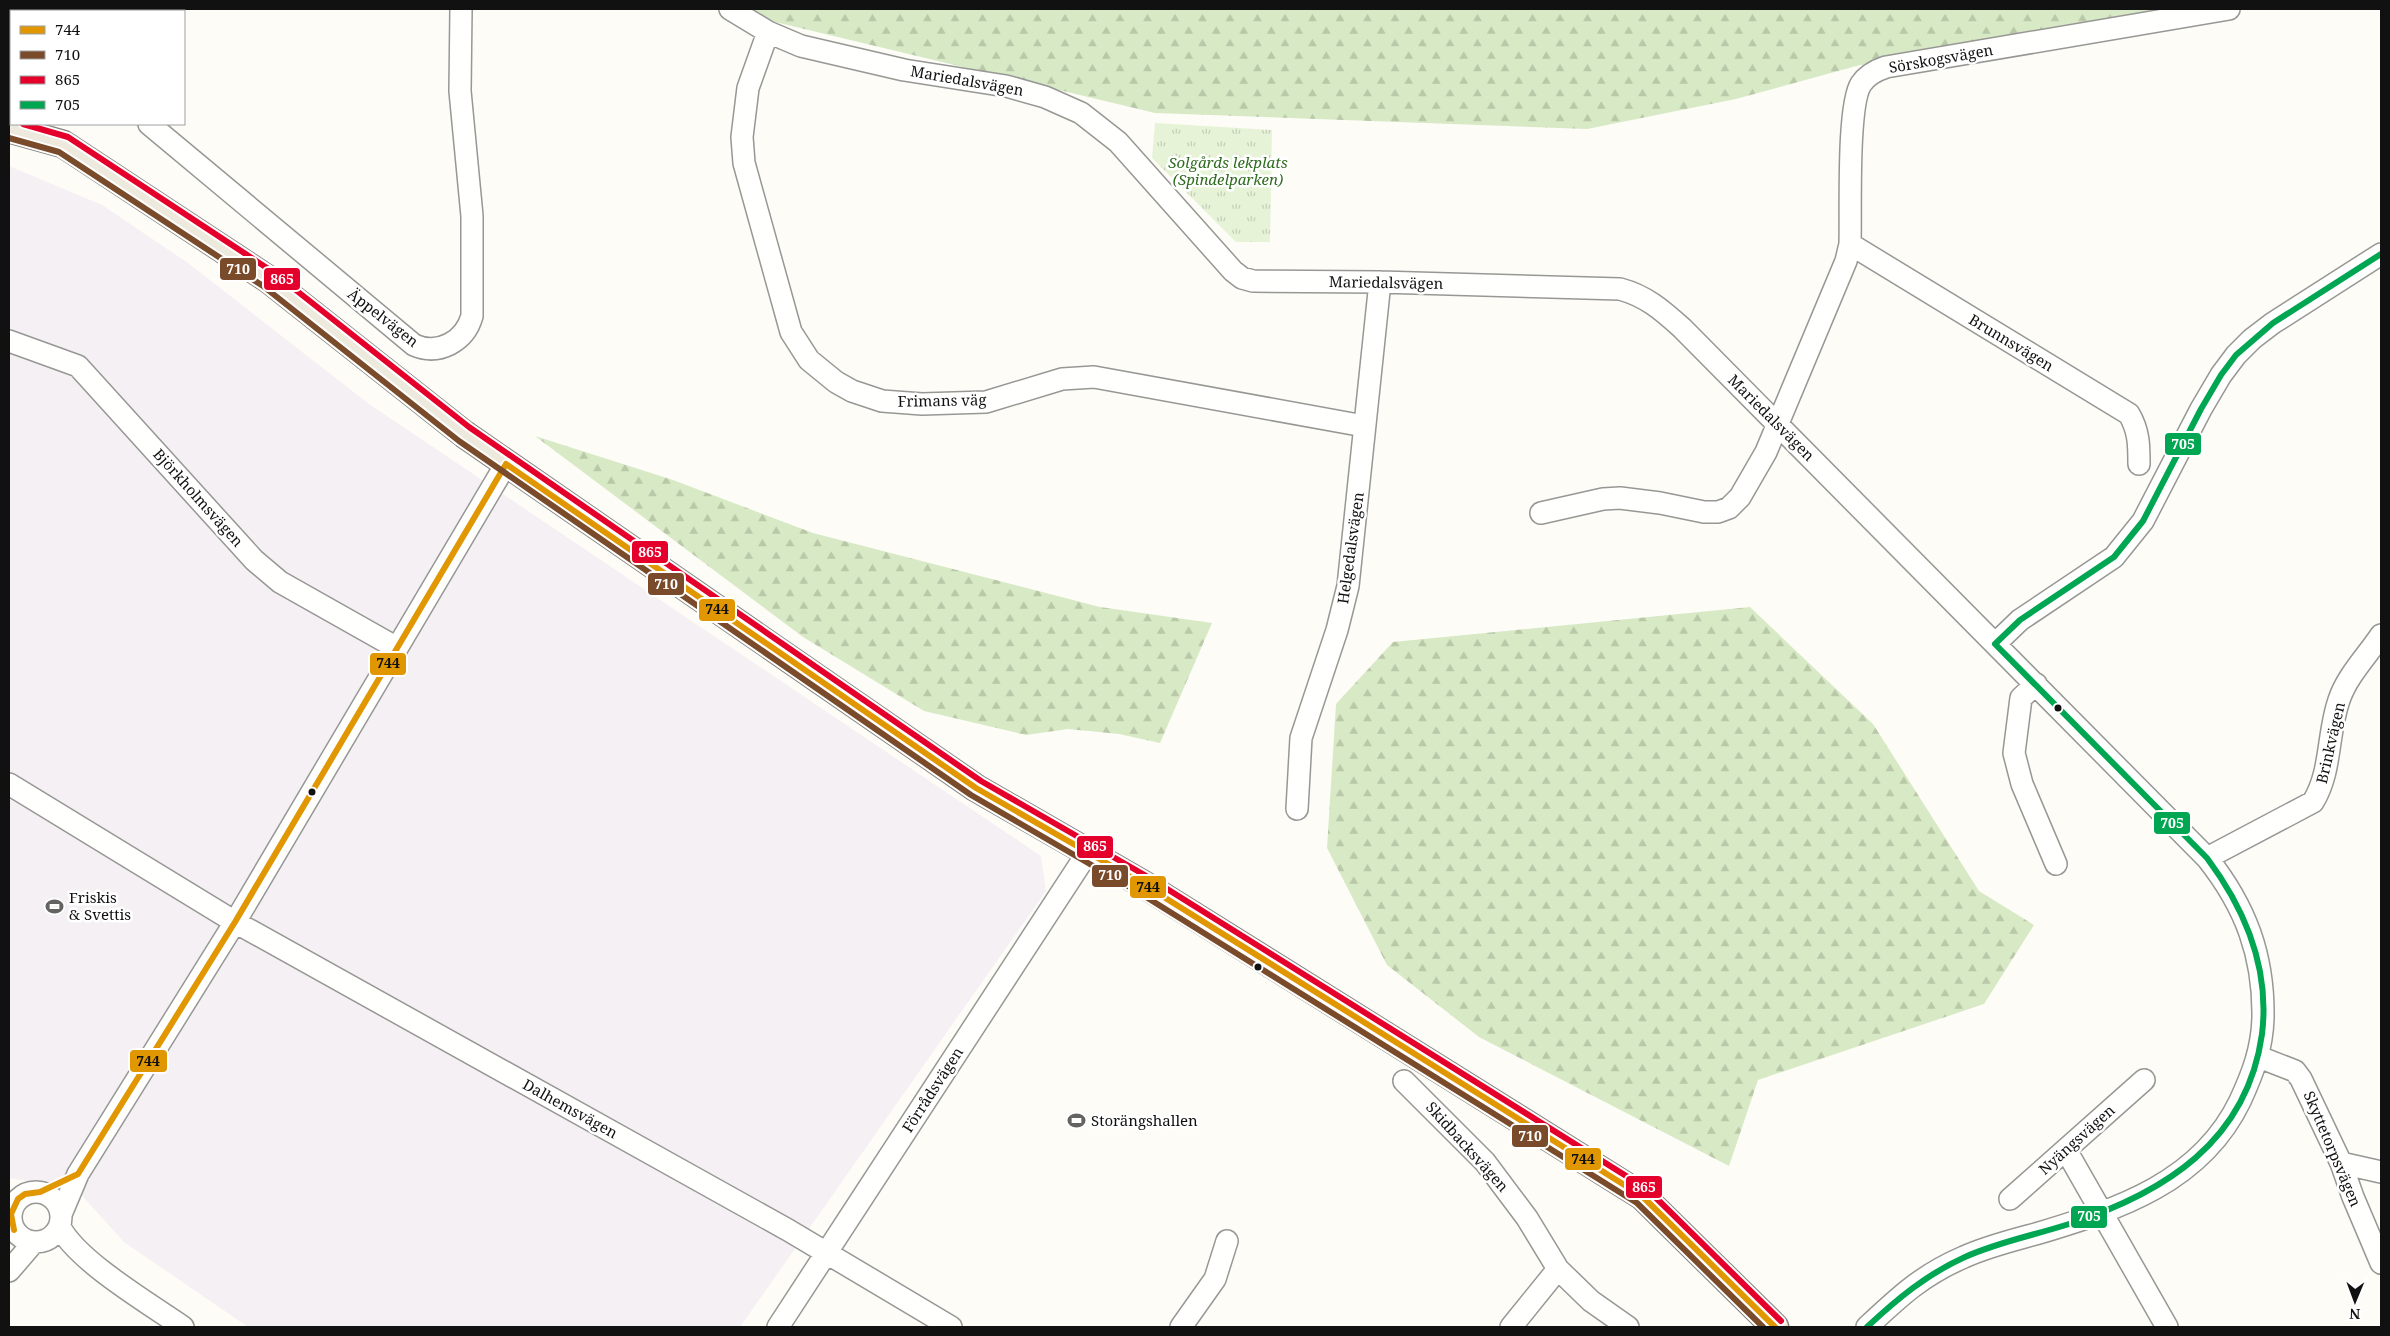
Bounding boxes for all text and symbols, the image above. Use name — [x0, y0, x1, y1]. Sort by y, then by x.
legend — [10, 10, 185, 125]
text: 744 — [55, 19, 81, 39]
street label: Sörskogsvägen — [1887, 39, 1995, 77]
text: 710 — [55, 44, 80, 64]
street label: Mariedalsvägen — [909, 60, 1026, 100]
text: 865 — [55, 69, 80, 89]
text: 705 — [55, 94, 80, 114]
park label: Solgårds lekplats (Spindelparken) — [1168, 152, 1288, 189]
line badge: 710 — [219, 257, 257, 281]
text: 710 — [226, 259, 250, 278]
line badge: 865 — [263, 267, 301, 291]
text: 865 — [270, 269, 294, 288]
street label: Mariedalsvägen — [1329, 271, 1444, 293]
street label: Äppelvägen — [344, 283, 423, 351]
street label: Brunnsvägen — [1965, 309, 2058, 375]
street label: Mariedalsvägen — [1724, 370, 1819, 465]
street label: Frimans väg — [897, 389, 987, 411]
line badge: 705 — [2164, 432, 2202, 456]
text: 705 — [2171, 434, 2195, 453]
street label: Björkholmsvägen — [149, 444, 248, 551]
street label: Helgedalsvägen — [1332, 490, 1368, 605]
line badge: 865 — [631, 540, 669, 564]
text: 865 — [638, 542, 662, 561]
line badge: 710 — [647, 572, 685, 596]
text: 710 — [654, 574, 678, 593]
line badge: 744 — [698, 598, 736, 622]
text: 744 — [705, 599, 729, 618]
line badge: 744 — [369, 652, 407, 676]
text: 744 — [376, 653, 400, 672]
street label: Brinkvägen — [2311, 700, 2349, 785]
unlabelled marker — [2053, 703, 2063, 713]
unlabelled marker — [307, 787, 317, 797]
line badge: 705 — [2153, 811, 2191, 835]
text: 705 — [2160, 813, 2184, 832]
line badge: 865 — [1076, 835, 1114, 859]
text: 865 — [1083, 836, 1107, 855]
line badge: 710 — [1091, 864, 1129, 888]
text: 710 — [1098, 865, 1122, 884]
line badge: 744 — [1129, 875, 1167, 899]
text: 744 — [1136, 877, 1160, 896]
place label: Friskis & Svettis — [69, 887, 131, 924]
sports icon: Friskis & Svettis — [45, 897, 65, 917]
unlabelled marker — [1253, 962, 1263, 972]
street label: Förrådsvägen — [897, 1043, 967, 1136]
line badge: 744 — [129, 1049, 168, 1073]
text: 744 — [136, 1051, 160, 1070]
street label: Dalhemsvägen — [520, 1074, 622, 1143]
street label: Skyttetorpsvägen — [2300, 1088, 2366, 1210]
street label: Skidbacksvägen — [1422, 1097, 1514, 1196]
street label: Nyängsvägen — [2034, 1100, 2119, 1179]
place label: Storängshallen — [1091, 1110, 1198, 1130]
sports icon: Storängshallen — [1067, 1111, 1087, 1131]
line badge: 710 — [1511, 1124, 1549, 1148]
text: 710 — [1518, 1126, 1542, 1145]
line badge: 744 — [1564, 1147, 1602, 1171]
text: 744 — [1571, 1149, 1595, 1168]
line badge: 865 — [1625, 1175, 1663, 1199]
text: 865 — [1632, 1177, 1656, 1196]
line badge: 705 — [2070, 1205, 2108, 1229]
text: 705 — [2077, 1206, 2101, 1225]
north arrow — [2330, 1276, 2380, 1326]
text: N — [2349, 1305, 2360, 1324]

